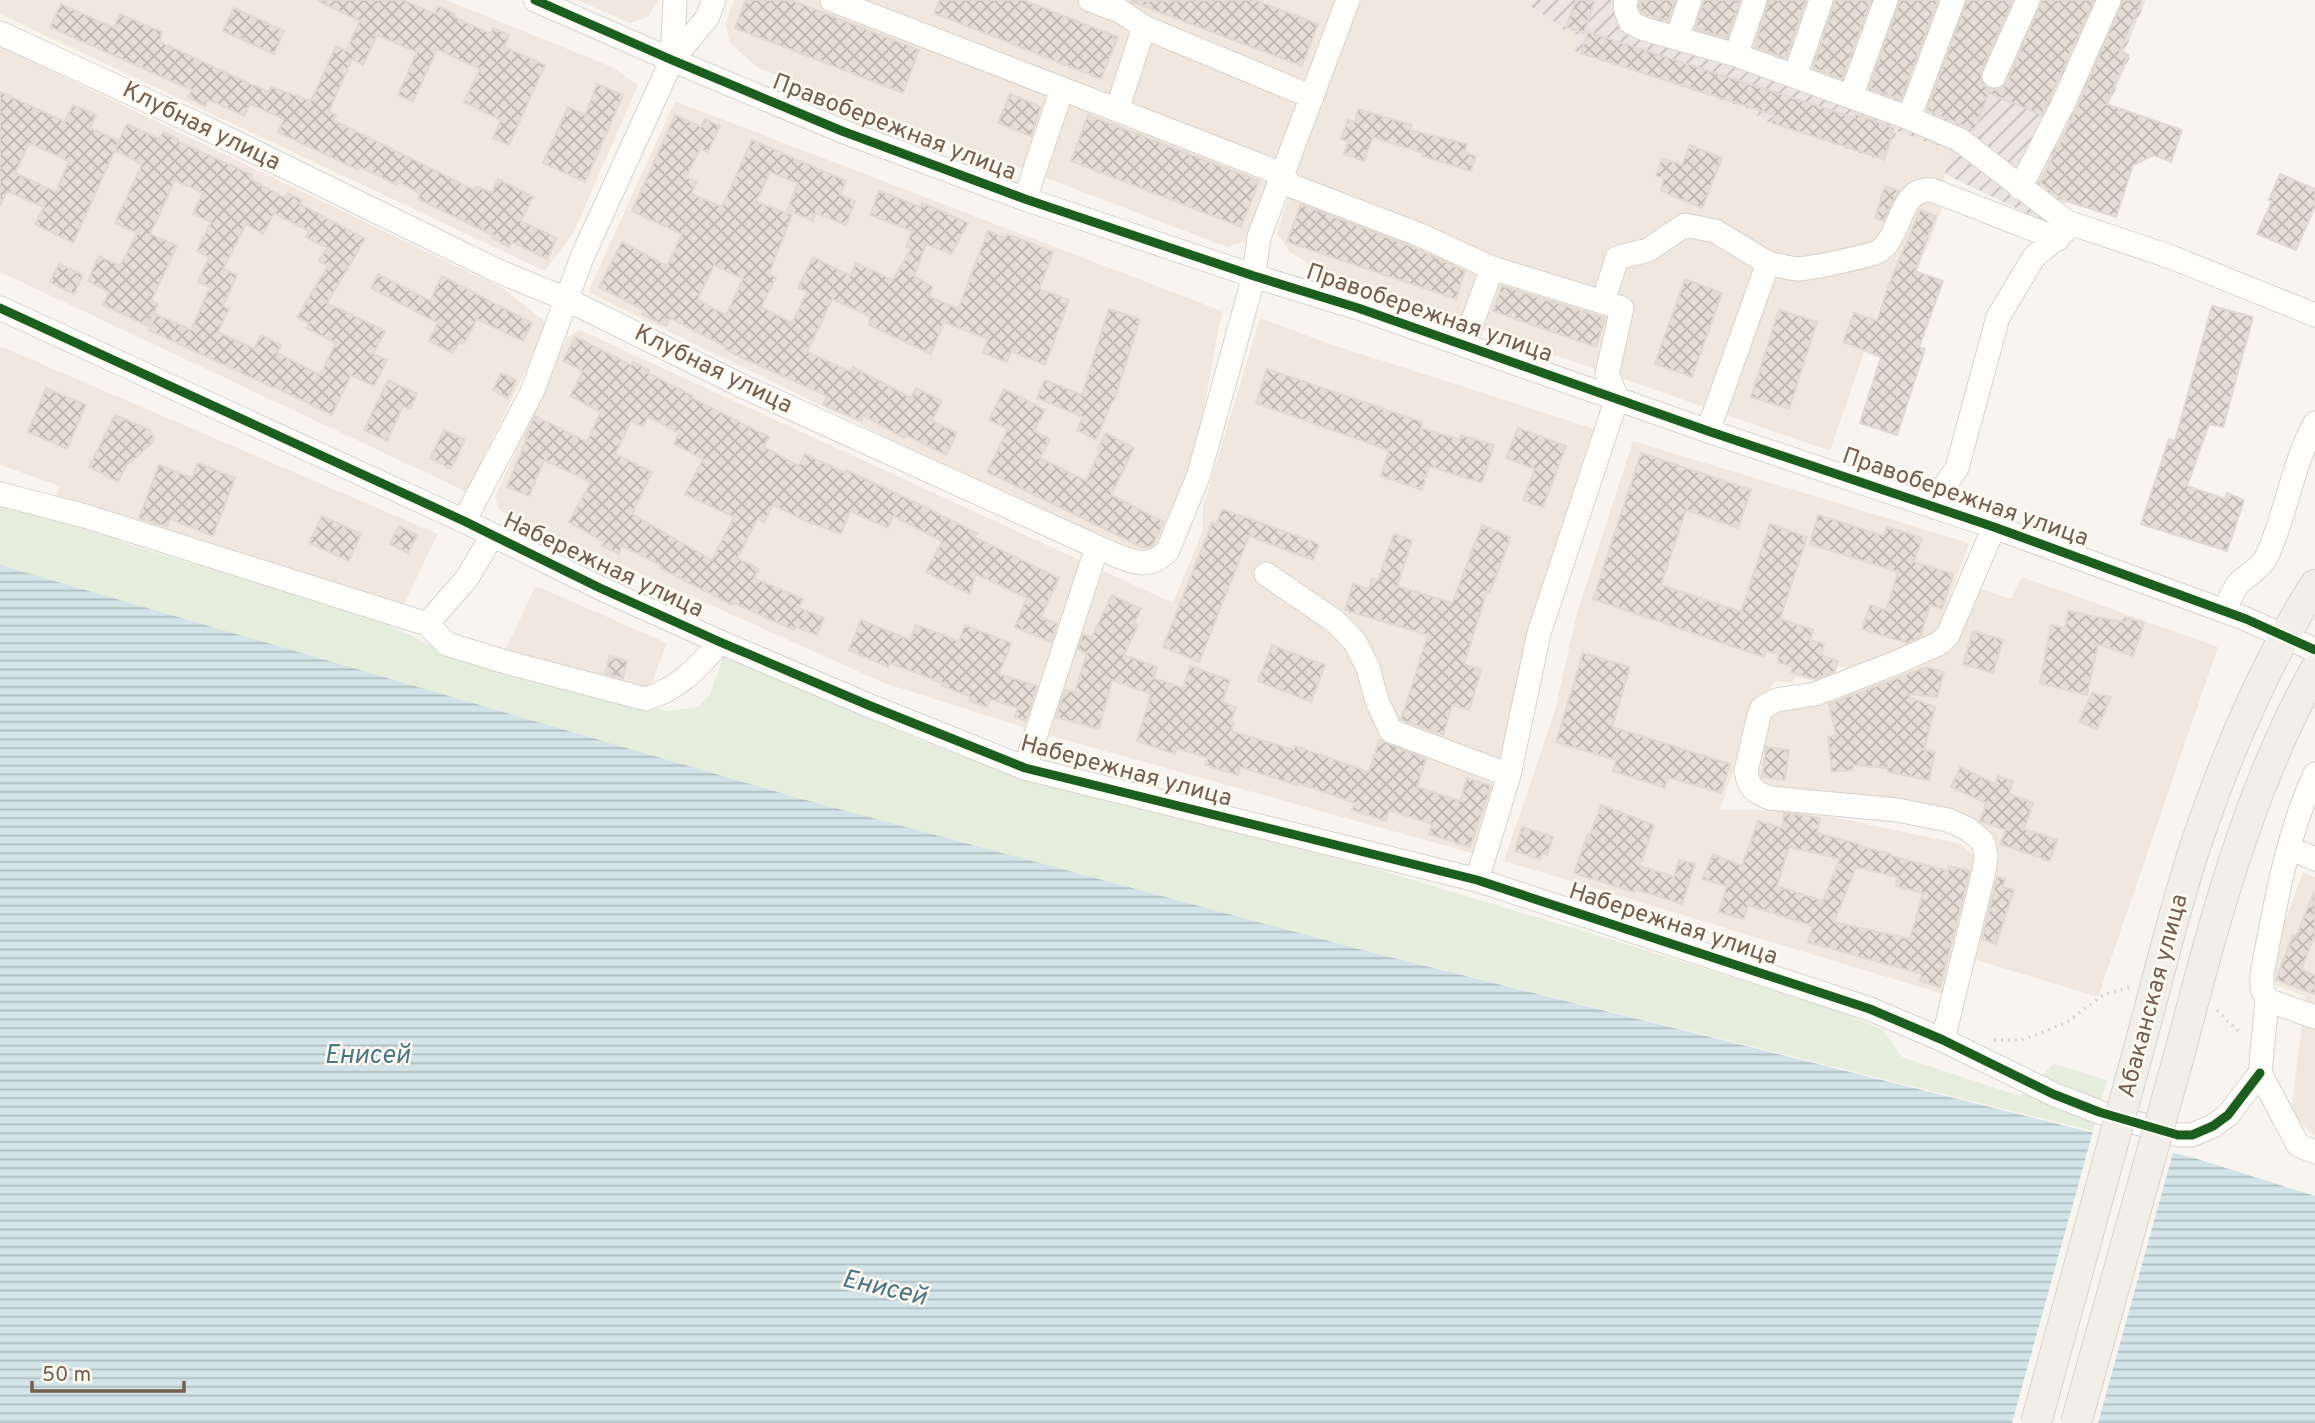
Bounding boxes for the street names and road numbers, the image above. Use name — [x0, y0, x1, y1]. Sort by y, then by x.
street label: Правобережная улица — [768, 68, 1020, 188]
street label: Клубная улица — [117, 76, 285, 178]
street label: Правобережная улица — [1302, 258, 1556, 370]
street label: Клубная улица — [629, 319, 797, 421]
street label: Правобережная улица — [1838, 442, 2092, 554]
street label: Набережная улица — [498, 506, 708, 626]
street label: Набережная улица — [1017, 729, 1235, 815]
street label: Набережная улица — [1565, 877, 1781, 973]
street label: Абаканская улица — [2112, 891, 2196, 1101]

